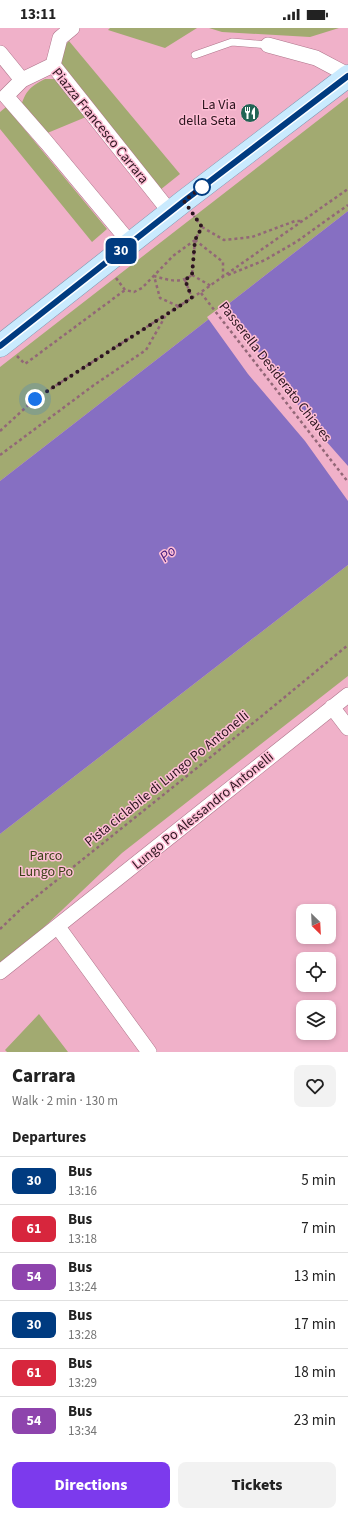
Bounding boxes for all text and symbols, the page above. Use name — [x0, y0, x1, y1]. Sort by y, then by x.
text: 13:11 — [20, 4, 56, 25]
street label: Piazza Francesco Carrara — [47, 64, 153, 188]
place label: La Via della Seta — [179, 95, 236, 131]
restaurant icon: La Via della Seta — [239, 102, 261, 124]
unlabelled marker — [193, 178, 211, 196]
line badge: 30 — [103, 238, 139, 264]
text: 30 — [114, 241, 128, 261]
street label: Passerella Desiderato Chiaves — [214, 298, 336, 446]
your location — [25, 389, 45, 409]
water label: Po — [155, 541, 181, 567]
street label: Pista ciclabile di Lungo Po Antonelli — [81, 706, 253, 852]
street label: Lungo Po Alessandro Antonelli — [128, 747, 278, 875]
park label: Parco Lungo Po — [19, 846, 73, 882]
north arrow — [296, 904, 336, 944]
map controls — [296, 904, 336, 1040]
button: locate — [296, 952, 336, 992]
button: layers — [296, 1000, 336, 1040]
text: Carrara — [12, 1063, 76, 1090]
button: heart — [294, 1065, 336, 1107]
text: Walk · 2 min · 130 m — [12, 1092, 118, 1110]
text: Departures — [12, 1127, 86, 1148]
text: Bus — [68, 1161, 92, 1182]
text: 5 min — [301, 1170, 336, 1191]
text: 30 — [27, 1171, 41, 1191]
text: 13:16 — [68, 1182, 97, 1200]
text: Bus — [68, 1209, 92, 1230]
text: 7 min — [301, 1218, 336, 1239]
text: 61 — [27, 1219, 41, 1239]
text: 13:18 — [68, 1230, 97, 1248]
text: Bus — [68, 1257, 92, 1278]
text: 13 min — [294, 1266, 336, 1287]
text: 54 — [27, 1267, 41, 1287]
text: 13:24 — [68, 1278, 97, 1296]
text: Bus — [68, 1305, 92, 1326]
text: 17 min — [294, 1314, 336, 1335]
text: 30 — [27, 1315, 41, 1335]
text: 13:28 — [68, 1326, 97, 1344]
text: Bus — [68, 1353, 92, 1374]
text: 18 min — [294, 1362, 336, 1383]
text: 61 — [27, 1363, 41, 1383]
text: 13:29 — [68, 1374, 97, 1392]
text: Bus — [68, 1401, 92, 1422]
text: 23 min — [294, 1410, 336, 1431]
text: 54 — [27, 1411, 41, 1431]
text: 13:34 — [68, 1422, 97, 1440]
button: Directions — [12, 1462, 170, 1508]
button: Tickets — [178, 1462, 336, 1508]

